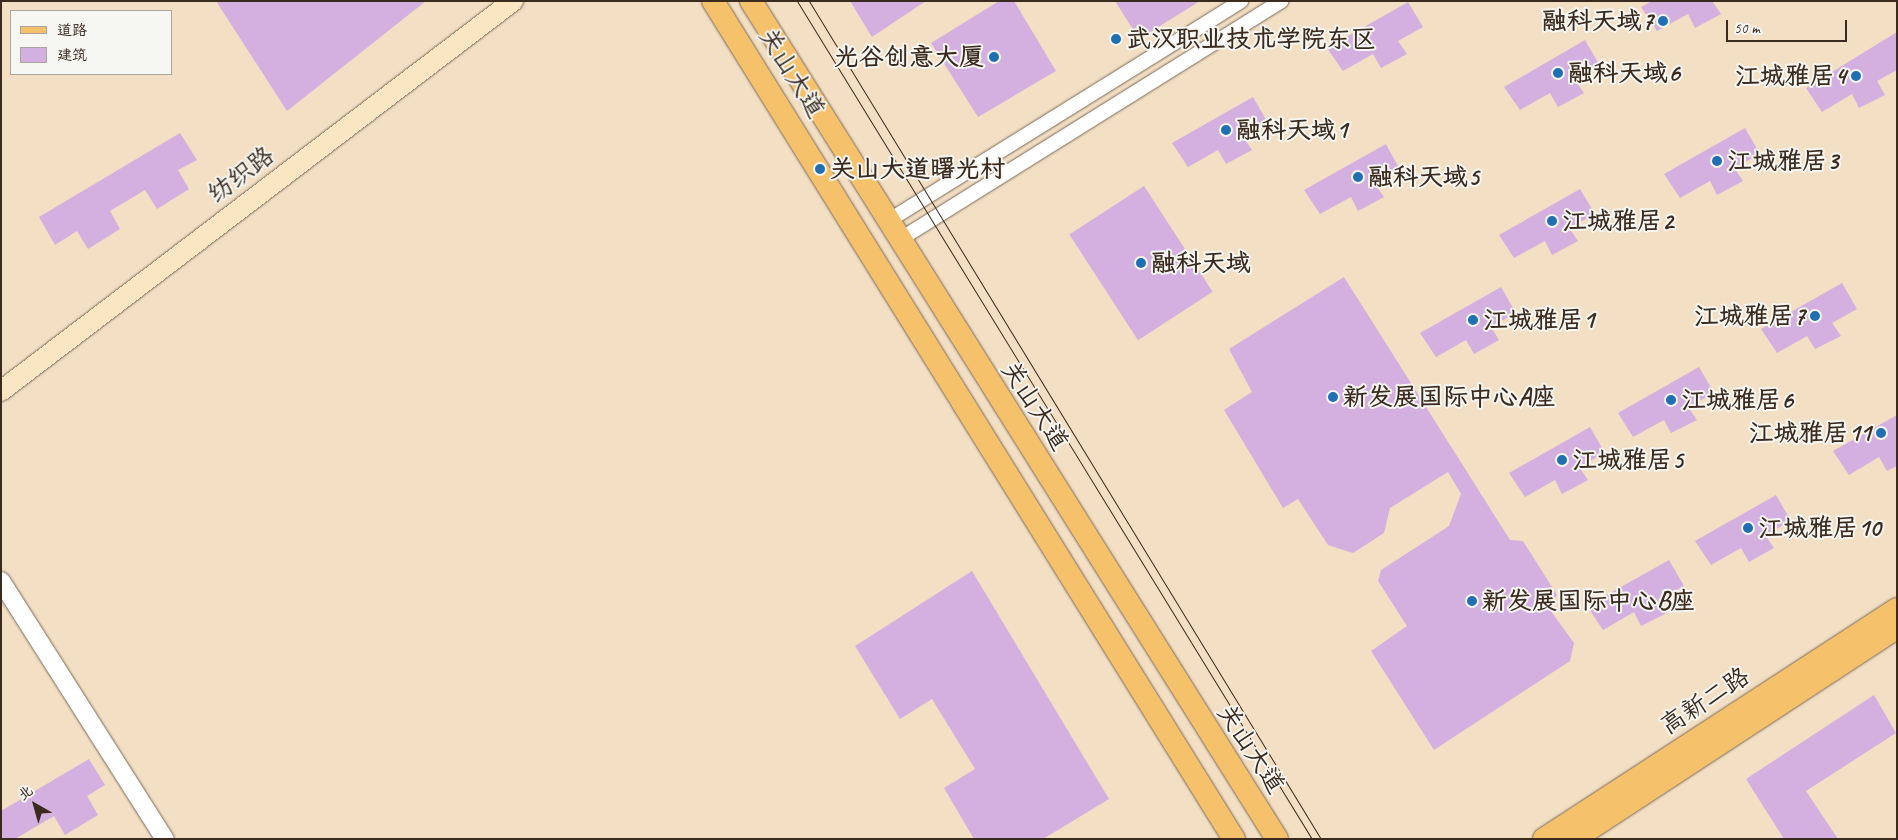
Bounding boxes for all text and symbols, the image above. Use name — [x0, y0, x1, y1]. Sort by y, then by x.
place label: 融科天域7 — [1542, 6, 1653, 36]
legend — [10, 10, 172, 75]
scale bar — [1728, 10, 1849, 42]
marker: 融科天域7 — [1657, 15, 1669, 27]
text: 50 m — [1734, 19, 1760, 38]
text: 道路 — [57, 21, 87, 40]
street label: 关山大道 — [753, 23, 831, 123]
place label: 武汉职业技术学院东区 — [1126, 24, 1376, 54]
marker: 武汉职业技术学院东区 — [1110, 33, 1122, 45]
place label: 光谷创意大厦 — [834, 42, 984, 72]
text: 建筑 — [57, 46, 87, 65]
marker: 光谷创意大厦 — [988, 51, 1000, 63]
place label: 融科天域6 — [1568, 58, 1680, 88]
place label: 江城雅居4 — [1735, 61, 1846, 91]
marker: 融科天域6 — [1552, 67, 1564, 79]
marker: 江城雅居4 — [1850, 70, 1862, 82]
place label: 融科天域1 — [1236, 115, 1347, 145]
marker: 融科天域1 — [1220, 124, 1232, 136]
street label: 纺织路 — [202, 140, 280, 210]
place label: 江城雅居3 — [1727, 146, 1838, 176]
place label: 关山大道曙光村 — [830, 154, 1005, 184]
marker: 江城雅居3 — [1711, 155, 1723, 167]
place label: 融科天域5 — [1368, 162, 1479, 192]
marker: 关山大道曙光村 — [814, 163, 826, 175]
marker: 融科天域5 — [1352, 171, 1364, 183]
place label: 江城雅居2 — [1562, 206, 1673, 236]
marker: 江城雅居2 — [1546, 215, 1558, 227]
place label: 融科天域 — [1151, 248, 1251, 278]
marker: 融科天域 — [1135, 257, 1147, 269]
place label: 江城雅居7 — [1694, 301, 1805, 331]
place label: 江城雅居1 — [1483, 305, 1594, 335]
marker: 江城雅居7 — [1809, 310, 1821, 322]
marker: 江城雅居1 — [1467, 314, 1479, 326]
street label: 关山大道 — [995, 356, 1075, 456]
place label: 新发展国际中心A座 — [1343, 382, 1556, 412]
place label: 江城雅居6 — [1681, 385, 1793, 415]
marker: 新发展国际中心A座 — [1327, 391, 1339, 403]
marker: 江城雅居6 — [1665, 394, 1677, 406]
place label: 江城雅居11 — [1749, 418, 1871, 448]
marker: 江城雅居11 — [1875, 427, 1887, 439]
place label: 江城雅居5 — [1572, 445, 1683, 475]
marker: 江城雅居5 — [1556, 454, 1568, 466]
place label: 江城雅居10 — [1758, 513, 1880, 543]
marker: 江城雅居10 — [1742, 522, 1754, 534]
place label: 新发展国际中心B座 — [1482, 586, 1695, 616]
marker: 新发展国际中心B座 — [1466, 595, 1478, 607]
street label: 高新二路 — [1655, 661, 1755, 741]
street label: 关山大道 — [1211, 699, 1291, 799]
north arrow — [10, 780, 60, 830]
text: 北 — [15, 782, 36, 804]

